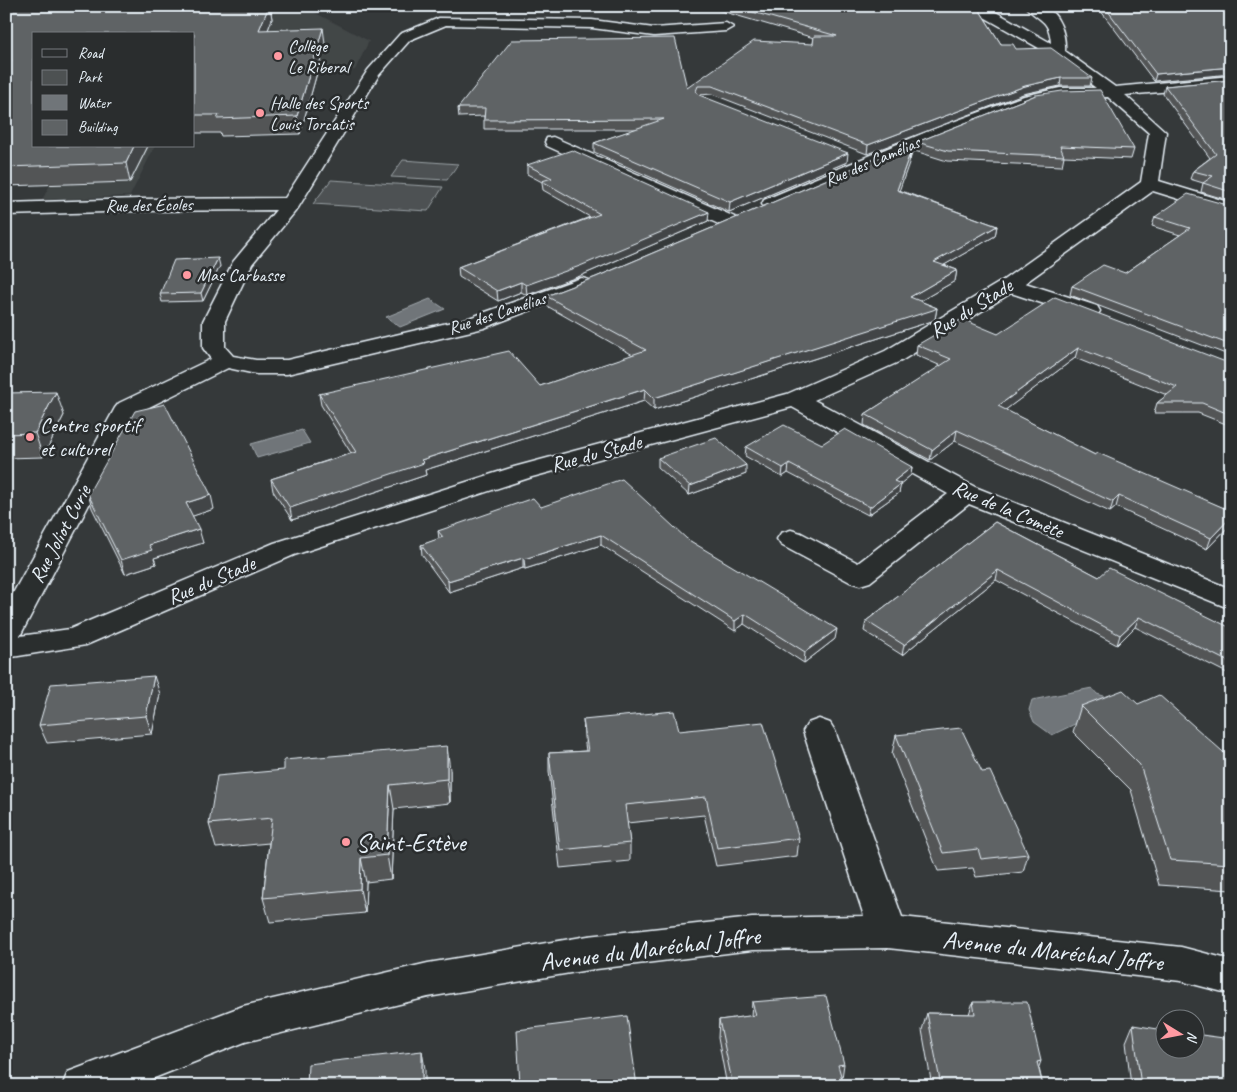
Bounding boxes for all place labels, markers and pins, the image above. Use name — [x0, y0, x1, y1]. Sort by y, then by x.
place label: Collège Le Riberal — [288, 35, 352, 78]
marker: Collège Le Riberal — [272, 50, 284, 62]
place label: Halle des Sports Louis Torcatis — [270, 92, 370, 135]
marker: Halle des Sports Louis Torcatis — [254, 107, 266, 119]
place label: Mas Carbasse — [197, 264, 285, 286]
marker: Mas Carbasse — [181, 269, 193, 281]
place label: Centre sportif et culturel — [40, 412, 144, 462]
marker: Centre sportif et culturel — [24, 431, 36, 443]
place label: Saint-Estève — [356, 827, 468, 859]
marker: Saint-Estève — [340, 836, 352, 848]

